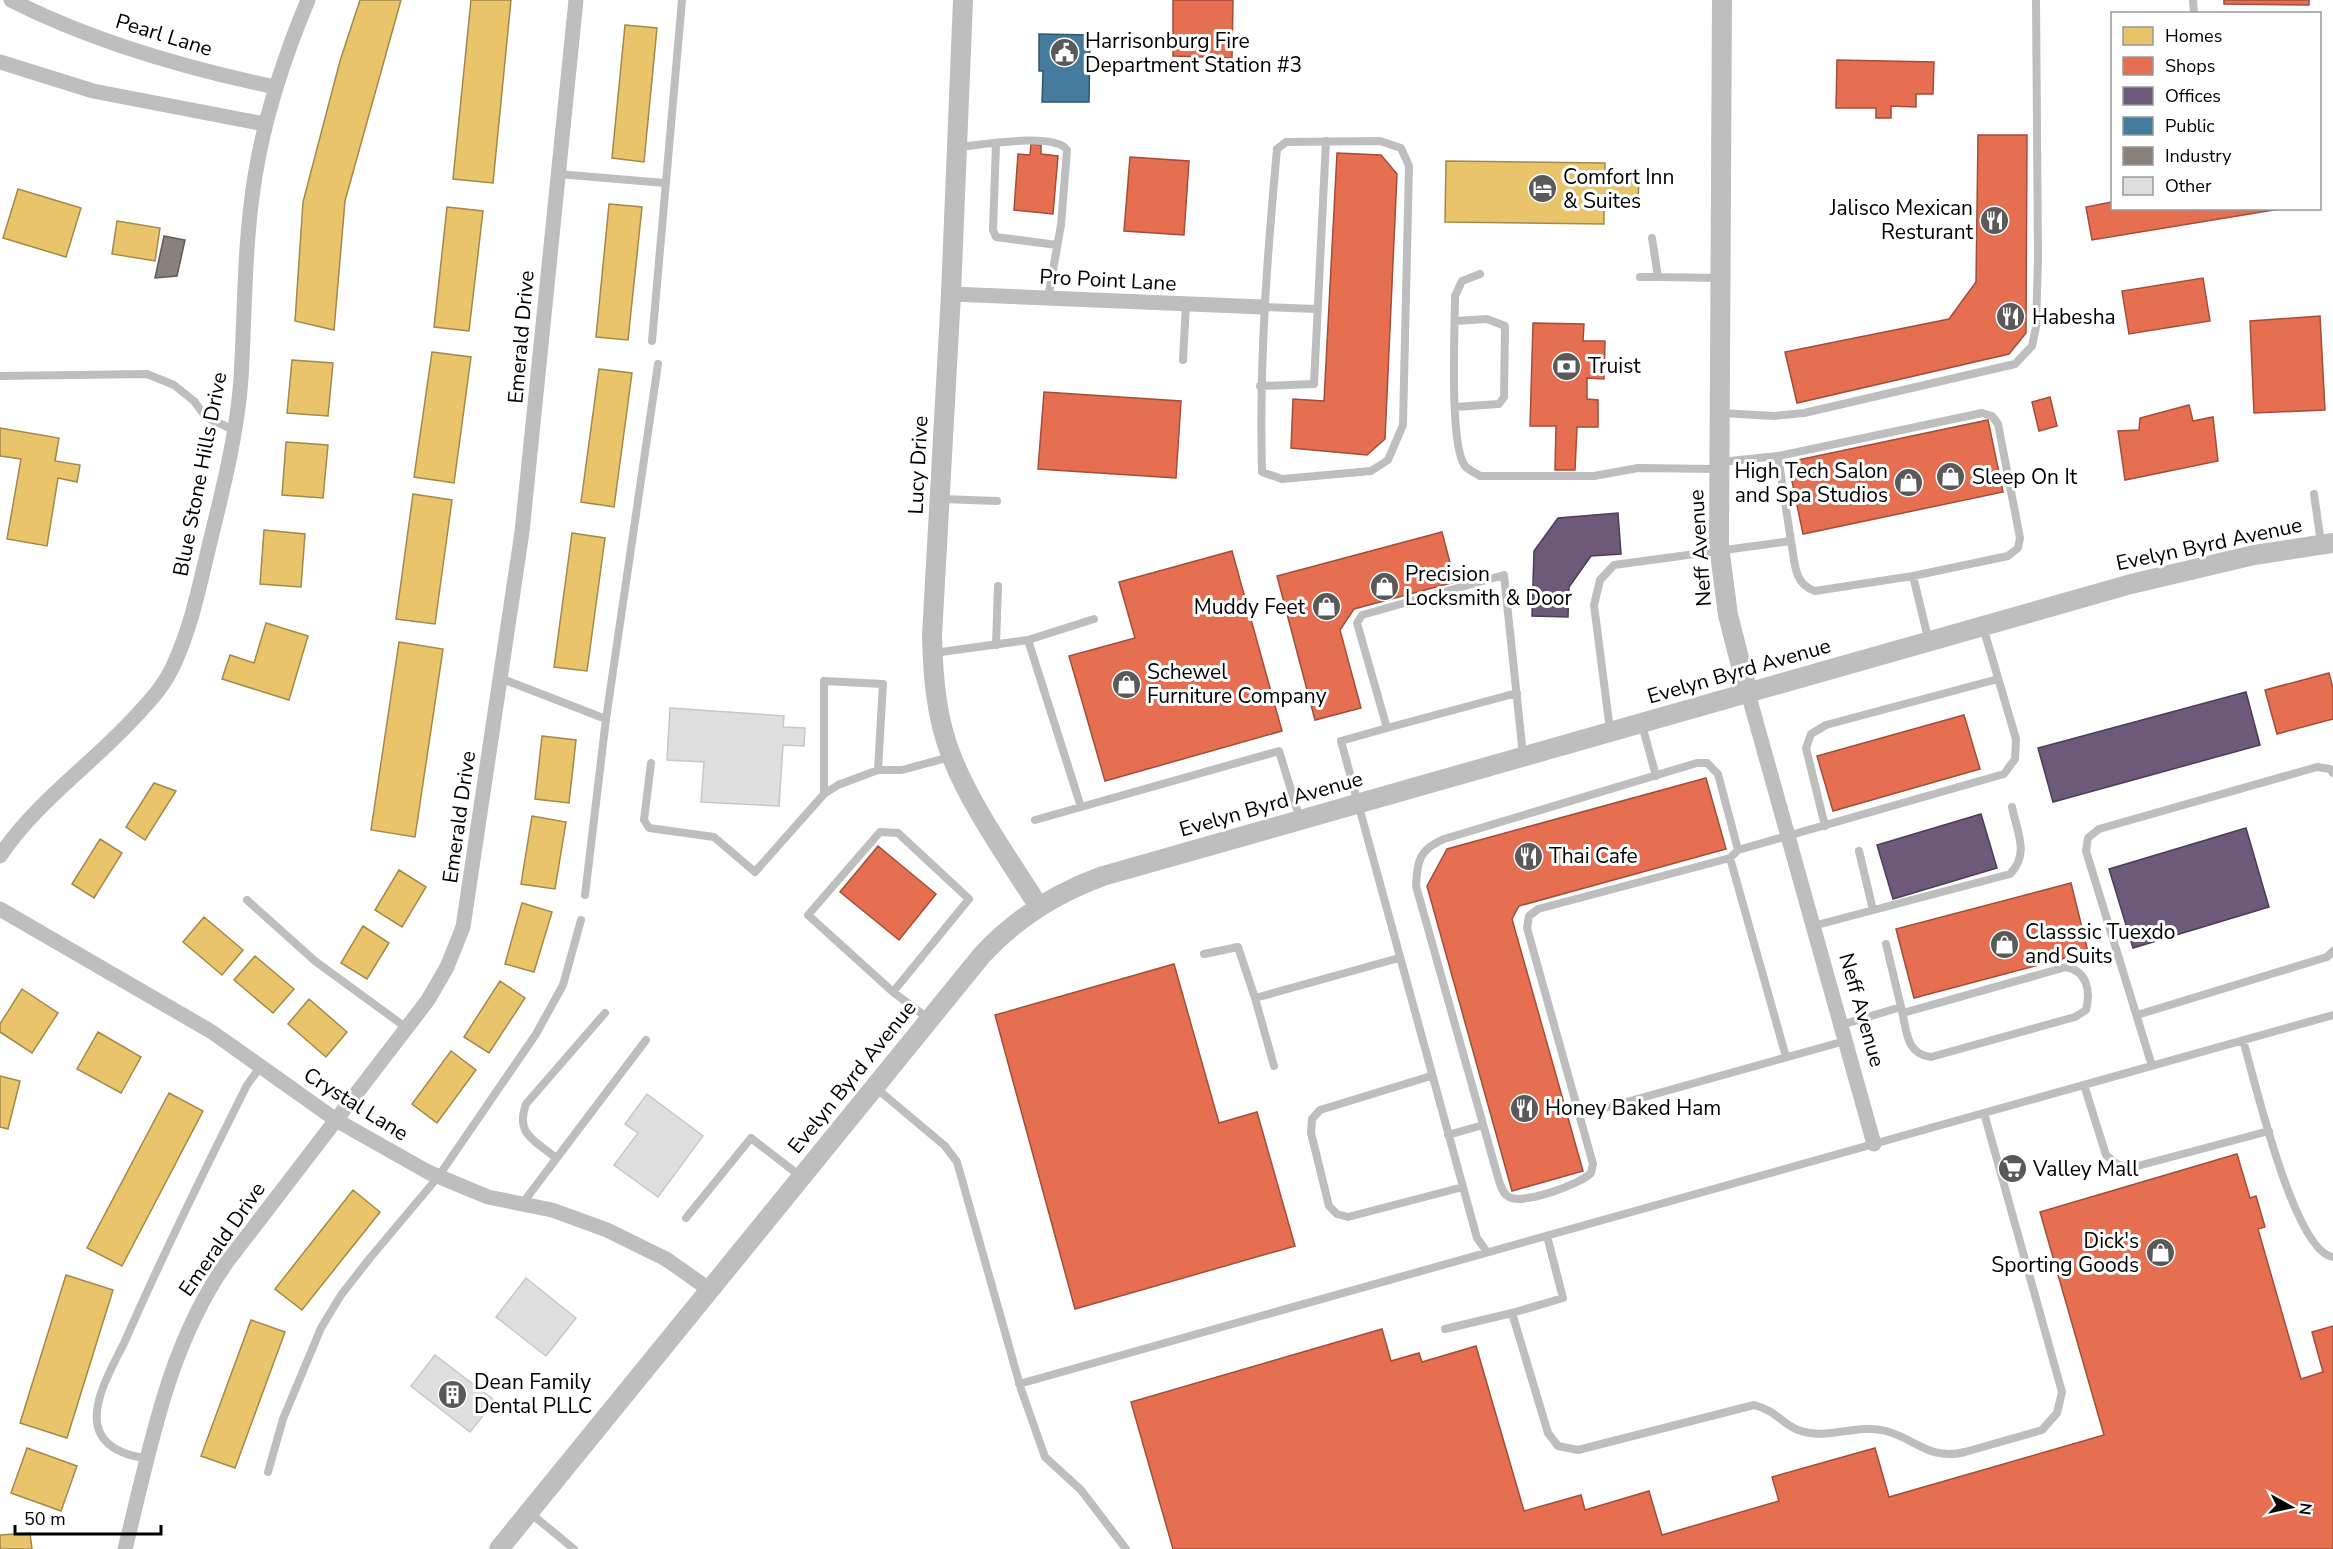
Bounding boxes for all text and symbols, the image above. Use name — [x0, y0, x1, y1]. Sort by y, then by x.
street label: Pearl Lane — [112, 7, 216, 63]
legend — [2111, 12, 2321, 210]
text: Homes — [2165, 24, 2222, 48]
place label: Harrisonburg Fire Department Station #3 — [1085, 27, 1302, 79]
public building icon: Harrisonburg Fire Department Station #3 — [1048, 37, 1080, 69]
text: Shops — [2165, 54, 2215, 78]
text: Offices — [2165, 84, 2221, 108]
text: Public — [2165, 114, 2215, 138]
text: Industry — [2165, 144, 2232, 168]
place label: Comfort Inn & Suites — [1563, 163, 1674, 215]
hotel icon: Comfort Inn & Suites — [1526, 173, 1558, 205]
text: Other — [2165, 174, 2212, 198]
place label: Jalisco Mexican Resturant — [1829, 194, 1974, 246]
restaurant icon: Jalisco Mexican Resturant — [1978, 204, 2010, 236]
street label: Pro Point Lane — [1039, 262, 1177, 298]
street label: Emerald Drive — [501, 269, 541, 405]
restaurant icon: Habesha — [1995, 301, 2027, 333]
place label: Habesha — [2032, 303, 2116, 331]
bank icon: Truist — [1551, 350, 1583, 382]
place label: Truist — [1588, 352, 1641, 380]
street label: Blue Stone Hills Drive — [166, 369, 234, 579]
street label: Lucy Drive — [901, 415, 935, 515]
place label: High Tech Salon and Spa Studios — [1734, 457, 1888, 509]
shop icon: Sleep On It — [1935, 461, 1967, 493]
place label: Sleep On It — [1972, 463, 2078, 491]
shop icon: High Tech Salon and Spa Studios — [1893, 467, 1925, 499]
street label: Neff Avenue — [1682, 489, 1718, 607]
street label: Evelyn Byrd Avenue — [2113, 511, 2305, 577]
place label: Precision Locksmith & Door — [1405, 560, 1573, 612]
shop icon: Precision Locksmith & Door — [1368, 570, 1400, 602]
shop icon: Muddy Feet — [1310, 591, 1342, 623]
place label: Muddy Feet — [1194, 593, 1306, 621]
street label: Evelyn Byrd Avenue — [1644, 631, 1834, 711]
place label: Schewel Furniture Company — [1147, 658, 1327, 710]
shop icon: Schewel Furniture Company — [1110, 668, 1142, 700]
street label: Emerald Drive — [436, 749, 482, 885]
street label: Evelyn Byrd Avenue — [1176, 764, 1366, 844]
restaurant icon: Thai Cafe — [1512, 840, 1544, 872]
place label: Thai Cafe — [1549, 842, 1638, 870]
place label: Classsic Tuexdo and Suits — [2025, 918, 2175, 970]
shop icon: Classsic Tuexdo and Suits — [1988, 928, 2020, 960]
street label: Neff Avenue — [1832, 950, 1892, 1070]
street label: Evelyn Byrd Avenue — [782, 995, 922, 1159]
street label: Crystal Lane — [298, 1061, 414, 1147]
restaurant icon: Honey Baked Ham — [1508, 1092, 1540, 1124]
place label: Honey Baked Ham — [1545, 1094, 1721, 1122]
supermarket icon: Valley Mall — [1996, 1153, 2028, 1185]
place label: Valley Mall — [2032, 1155, 2139, 1183]
street label: Emerald Drive — [172, 1176, 272, 1302]
place label: Dick's Sporting Goods — [1991, 1227, 2139, 1279]
shop icon: Dick's Sporting Goods — [2144, 1237, 2176, 1269]
place label: Dean Family Dental PLLC — [474, 1368, 592, 1420]
building icon: Dean Family Dental PLLC — [437, 1378, 469, 1410]
north arrow — [2261, 1477, 2321, 1537]
scale bar — [15, 1498, 160, 1536]
text: N — [2293, 1501, 2317, 1516]
text: 50 m — [24, 1507, 66, 1531]

